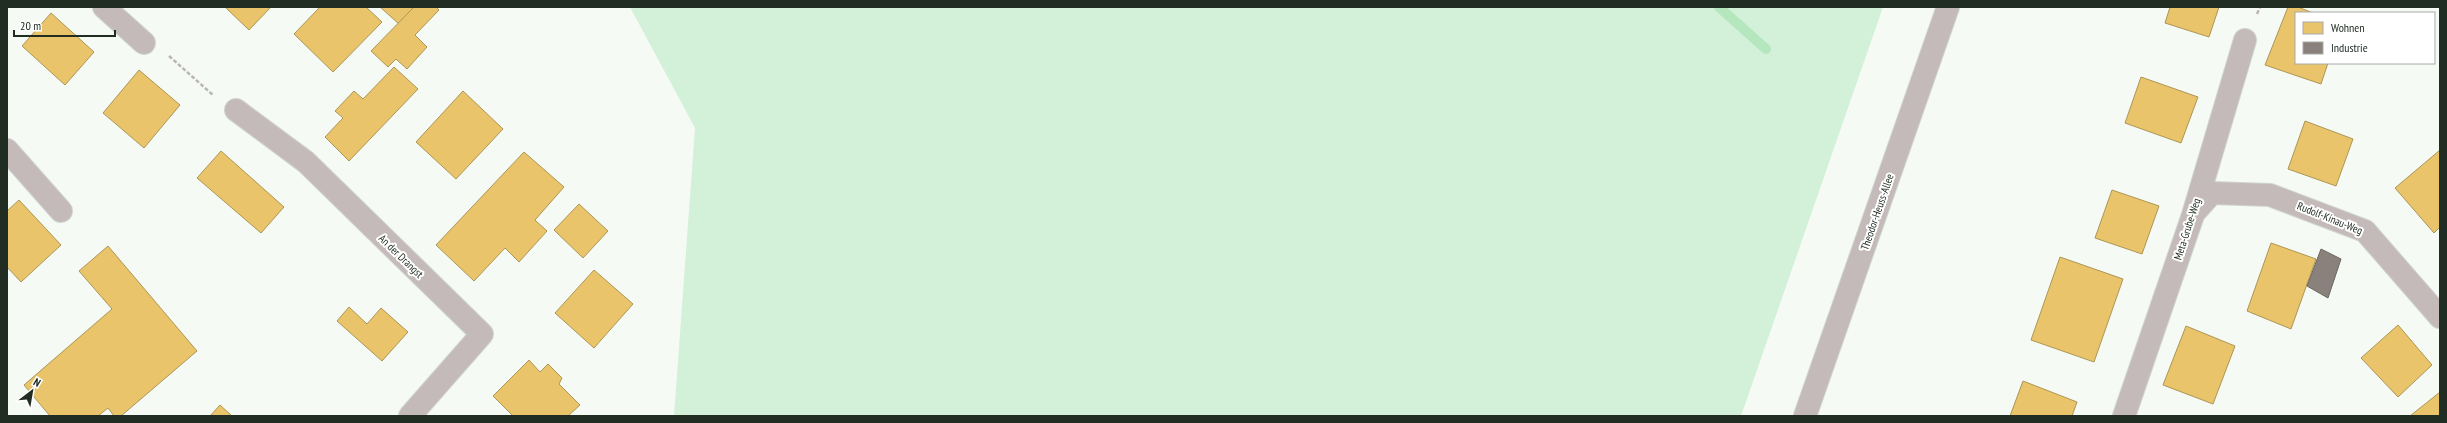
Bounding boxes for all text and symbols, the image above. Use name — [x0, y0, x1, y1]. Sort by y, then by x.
scale bar — [14, 12, 115, 38]
legend — [2295, 12, 2435, 64]
text: 20 m — [20, 18, 41, 33]
text: Wohnen — [2331, 20, 2365, 35]
text: Industrie — [2331, 40, 2368, 55]
street label: Theodor-Heuss-Allee — [1857, 172, 1897, 252]
street label: Meta-Grube-Weg — [2170, 196, 2204, 262]
street label: Rudolf-Kinau-Weg — [2295, 199, 2365, 238]
street label: An der Drangst — [376, 231, 426, 281]
north arrow — [12, 371, 52, 411]
text: N — [31, 375, 43, 390]

